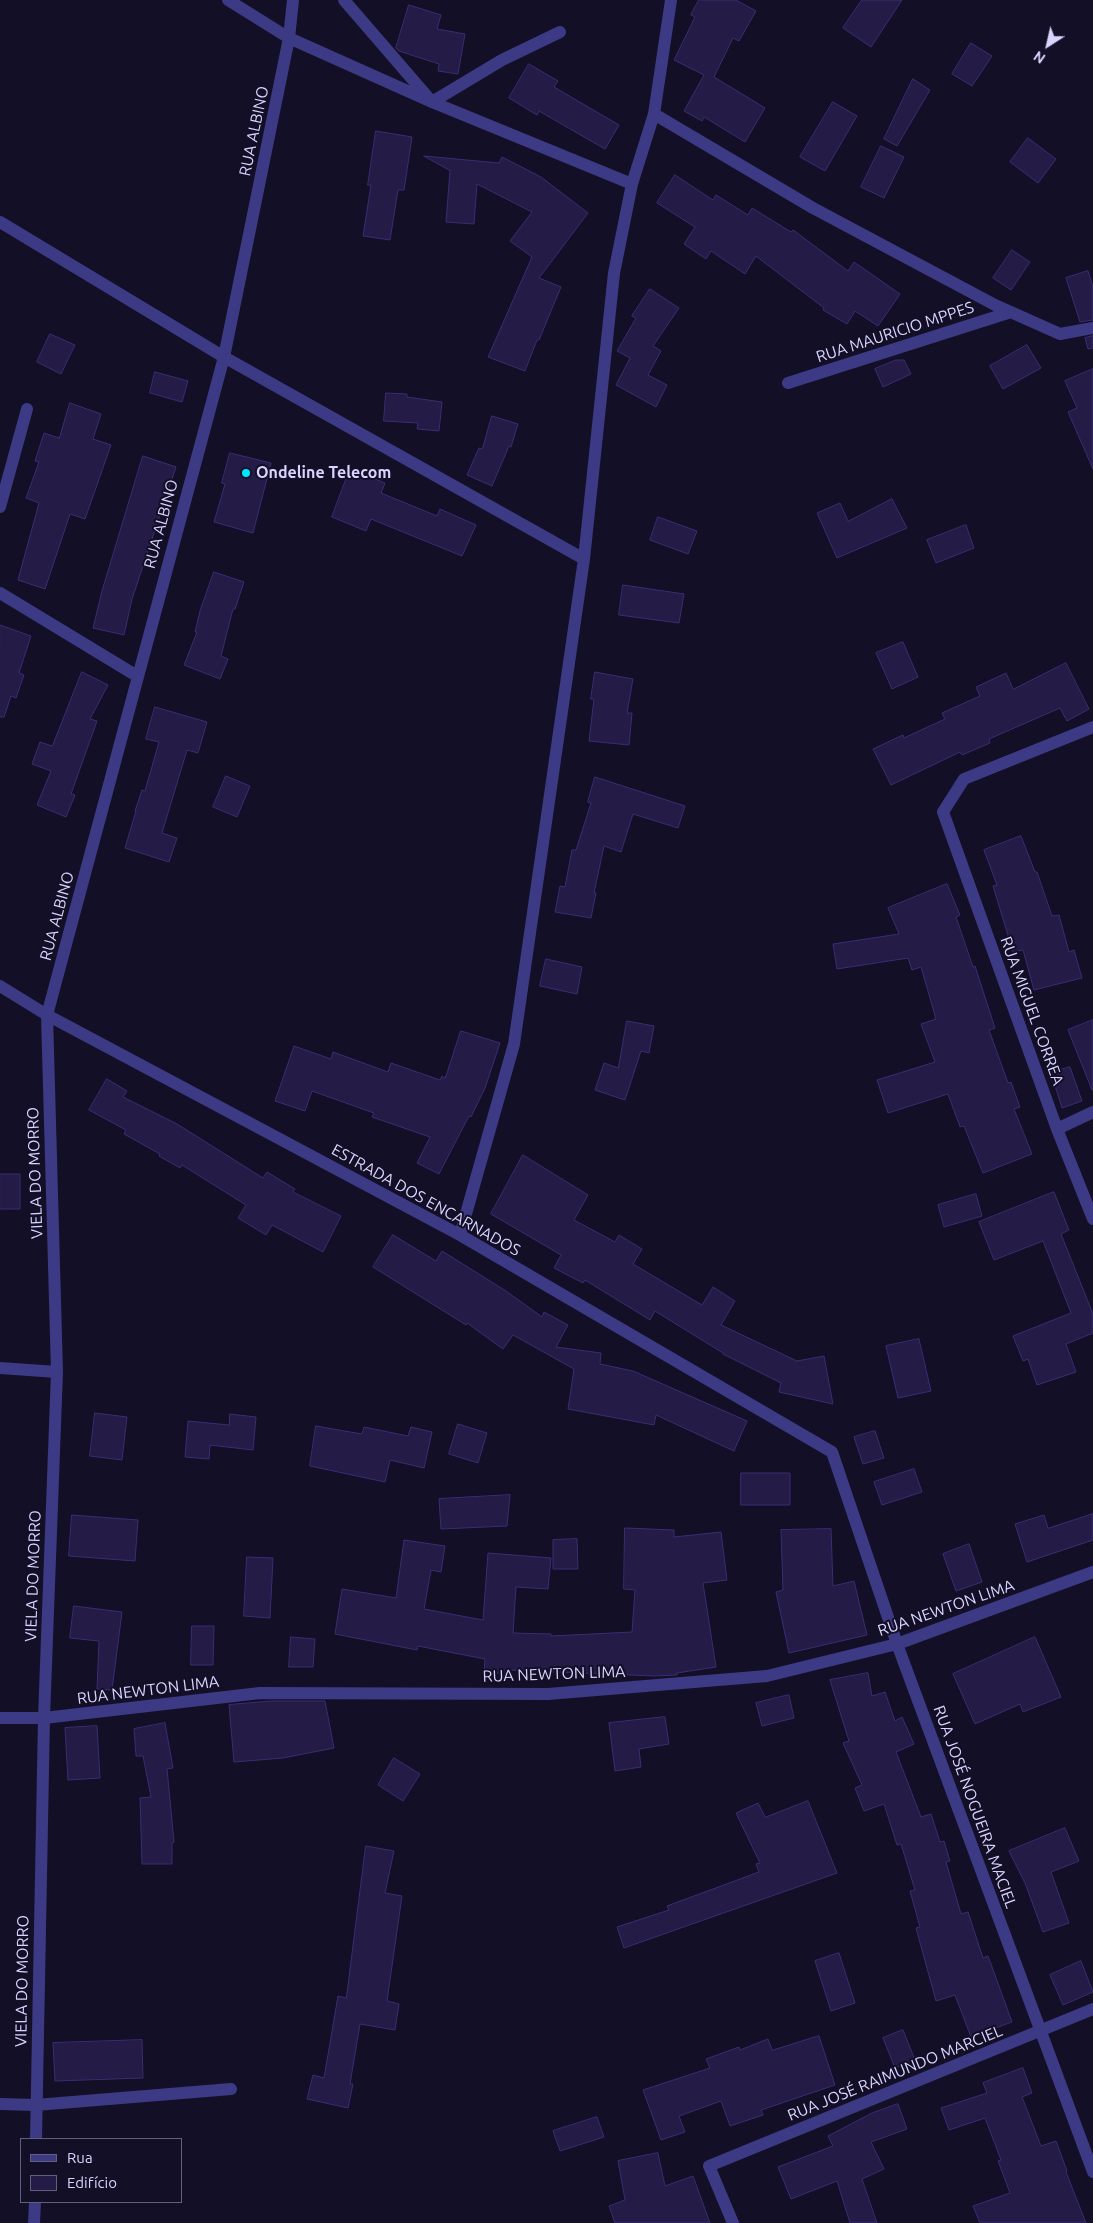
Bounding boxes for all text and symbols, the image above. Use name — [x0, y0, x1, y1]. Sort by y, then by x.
north arrow — [1023, 20, 1073, 70]
text: N — [1031, 48, 1048, 67]
street label: RUA ALBINO — [235, 84, 273, 178]
street label: RUA MAURICIO MPPES — [814, 297, 976, 367]
place label: Ondeline Telecom — [256, 463, 391, 483]
marker: Ondeline Telecom — [240, 467, 252, 479]
street label: RUA ALBINO — [140, 477, 182, 571]
street label: RUA ALBINO — [36, 869, 78, 963]
street label: RUA MIGUEL CORREA — [996, 934, 1068, 1088]
street label: VIELA DO MORRO — [23, 1107, 47, 1239]
street label: ESTRADA DOS ENCARNADOS — [328, 1140, 524, 1260]
street label: VIELA DO MORRO — [21, 1510, 45, 1642]
street label: RUA NEWTON LIMA — [875, 1576, 1017, 1640]
street label: RUA NEWTON LIMA — [482, 1662, 626, 1686]
street label: RUA NEWTON LIMA — [76, 1672, 220, 1708]
street label: RUA JOSÉ NOGUEIRA MACIEL — [929, 1703, 1021, 1911]
street label: VIELA DO MORRO — [11, 1915, 33, 2047]
street label: RUA JOSÉ RAIMUNDO MARCIEL — [785, 2021, 1005, 2125]
legend — [20, 2138, 182, 2203]
text: Rua — [67, 2149, 93, 2166]
text: Edifício — [67, 2174, 117, 2191]

